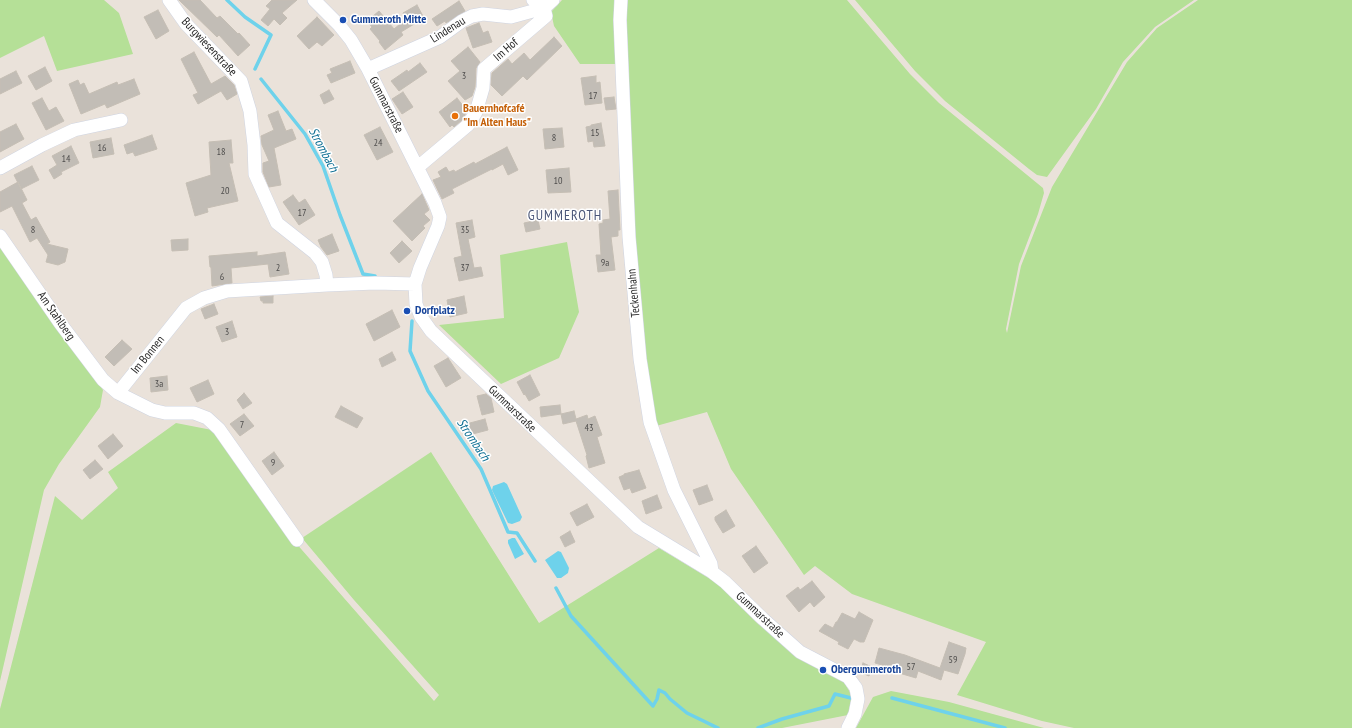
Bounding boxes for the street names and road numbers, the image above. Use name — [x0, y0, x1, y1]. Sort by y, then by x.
street label: Lindenau — [428, 14, 468, 46]
street label: Burgwiesenstraße — [178, 15, 240, 79]
street label: Im Hof — [491, 35, 521, 65]
street label: Gummarstraße — [366, 75, 406, 135]
street label: Teckenhahn — [625, 268, 643, 318]
street label: Am Stahlberg — [34, 289, 78, 343]
street label: Im Bonnen — [128, 333, 168, 377]
street label: Gummarstraße — [485, 383, 539, 435]
street label: Gummarstraße — [733, 589, 787, 641]

